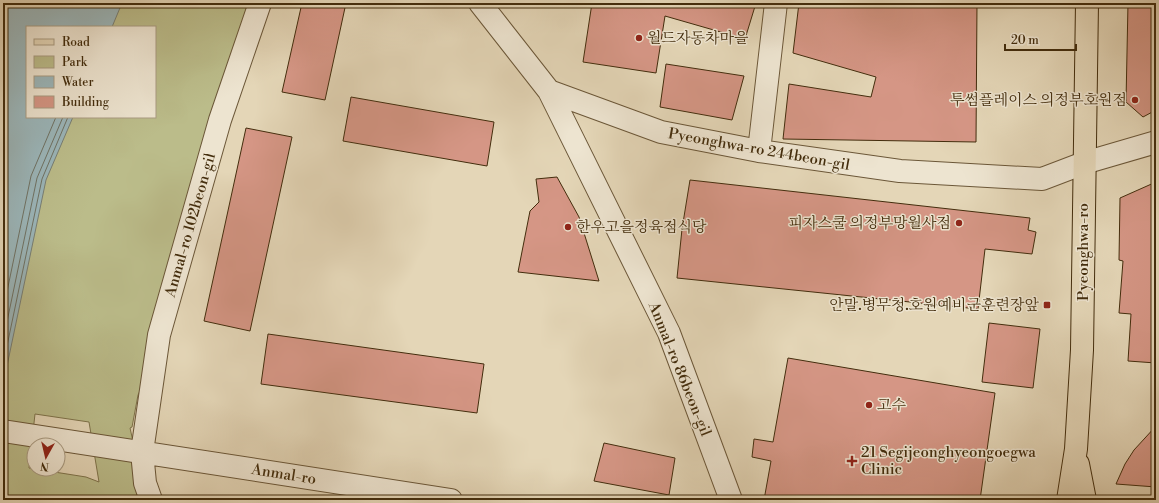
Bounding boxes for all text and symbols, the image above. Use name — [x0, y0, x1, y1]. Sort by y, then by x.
legend — [26, 26, 156, 118]
scale bar — [1005, 26, 1076, 52]
place label: 월드자동차마을 — [647, 29, 749, 48]
marker: 월드자동차마을 — [634, 33, 644, 43]
text: 20 m — [1011, 33, 1039, 48]
text: Road — [62, 35, 90, 50]
text: Park — [62, 55, 88, 70]
text: Water — [61, 75, 94, 90]
place label: 투썸플레이스 의정부호원점 — [950, 91, 1127, 110]
text: Building — [61, 95, 110, 110]
marker: 투썸플레이스 의정부호원점 — [1130, 95, 1140, 105]
street label: Pyeonghwa-ro 244beon-gil — [667, 124, 852, 175]
street label: Anmal-ro 102beon-gil — [161, 150, 220, 300]
street label: Pyeonghwa-ro — [1074, 203, 1093, 301]
place label: 피자스쿨 의정부망월사점 — [789, 214, 951, 233]
place label: 한우고을정육점식당 — [576, 218, 707, 237]
marker: 피자스쿨 의정부망월사점 — [954, 218, 964, 228]
marker: 한우고을정육점식당 — [563, 222, 573, 232]
place label: 안말.병무청.호원예비군훈련장앞 — [829, 296, 1039, 315]
street label: Anmal-ro 86beon-gil — [644, 298, 715, 440]
marker: 안말.병무청.호원예비군훈련장앞 — [1042, 300, 1052, 310]
place label: 고수 — [877, 396, 906, 415]
marker: 고수 — [864, 400, 874, 410]
north arrow — [26, 437, 66, 477]
place label: 21 Segijeonghyeongoegwa Clinic — [861, 443, 1036, 479]
marker: 21 Segijeonghyeongoegwa Clinic — [846, 455, 858, 467]
text: N — [39, 458, 50, 473]
street label: Anmal-ro — [249, 460, 318, 489]

